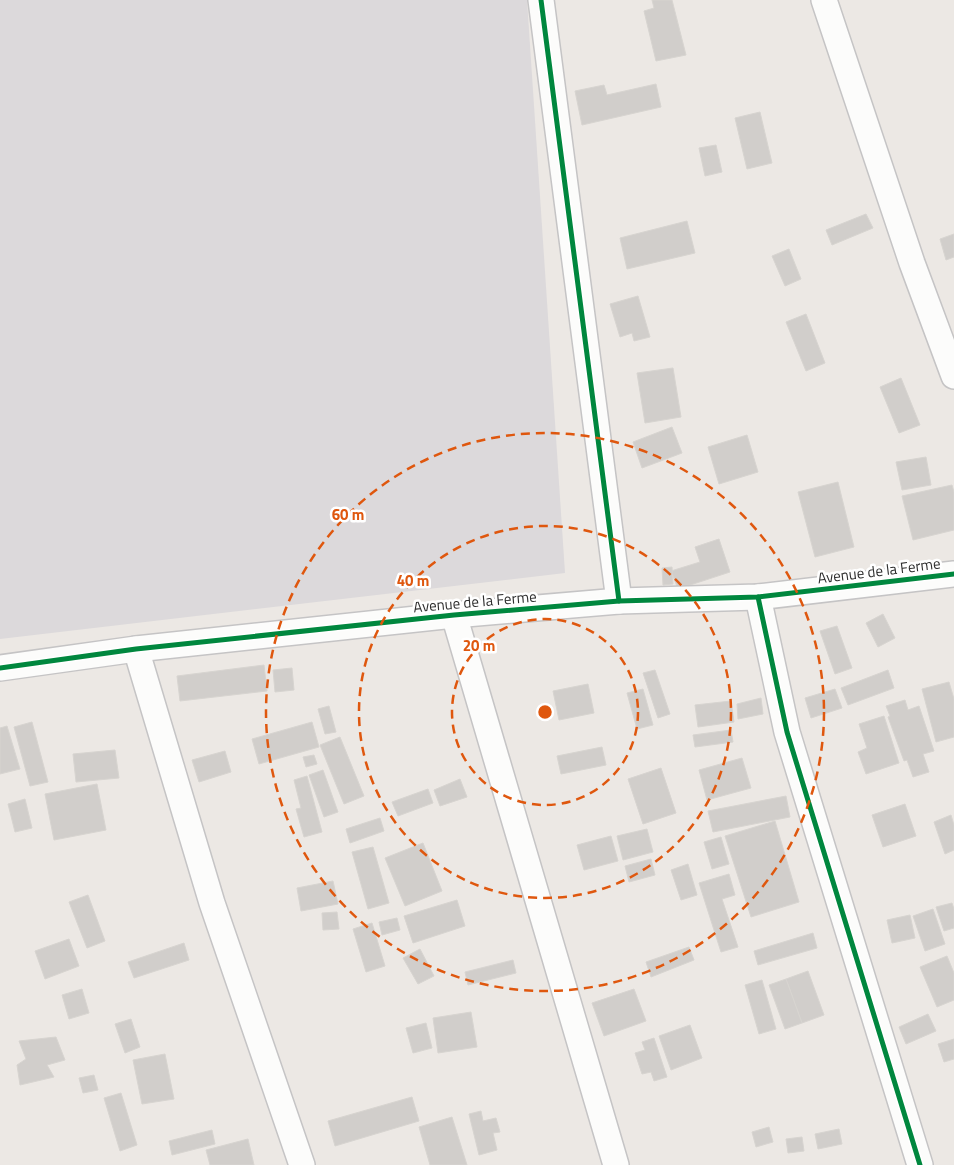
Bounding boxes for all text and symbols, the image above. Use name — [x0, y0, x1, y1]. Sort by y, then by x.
text: 60 m — [332, 503, 364, 526]
street label: Avenue de la Ferme — [816, 552, 942, 589]
text: 40 m — [397, 569, 429, 592]
street label: Avenue de la Ferme — [412, 585, 538, 618]
text: 20 m — [463, 634, 495, 657]
centre of rings — [536, 703, 554, 721]

